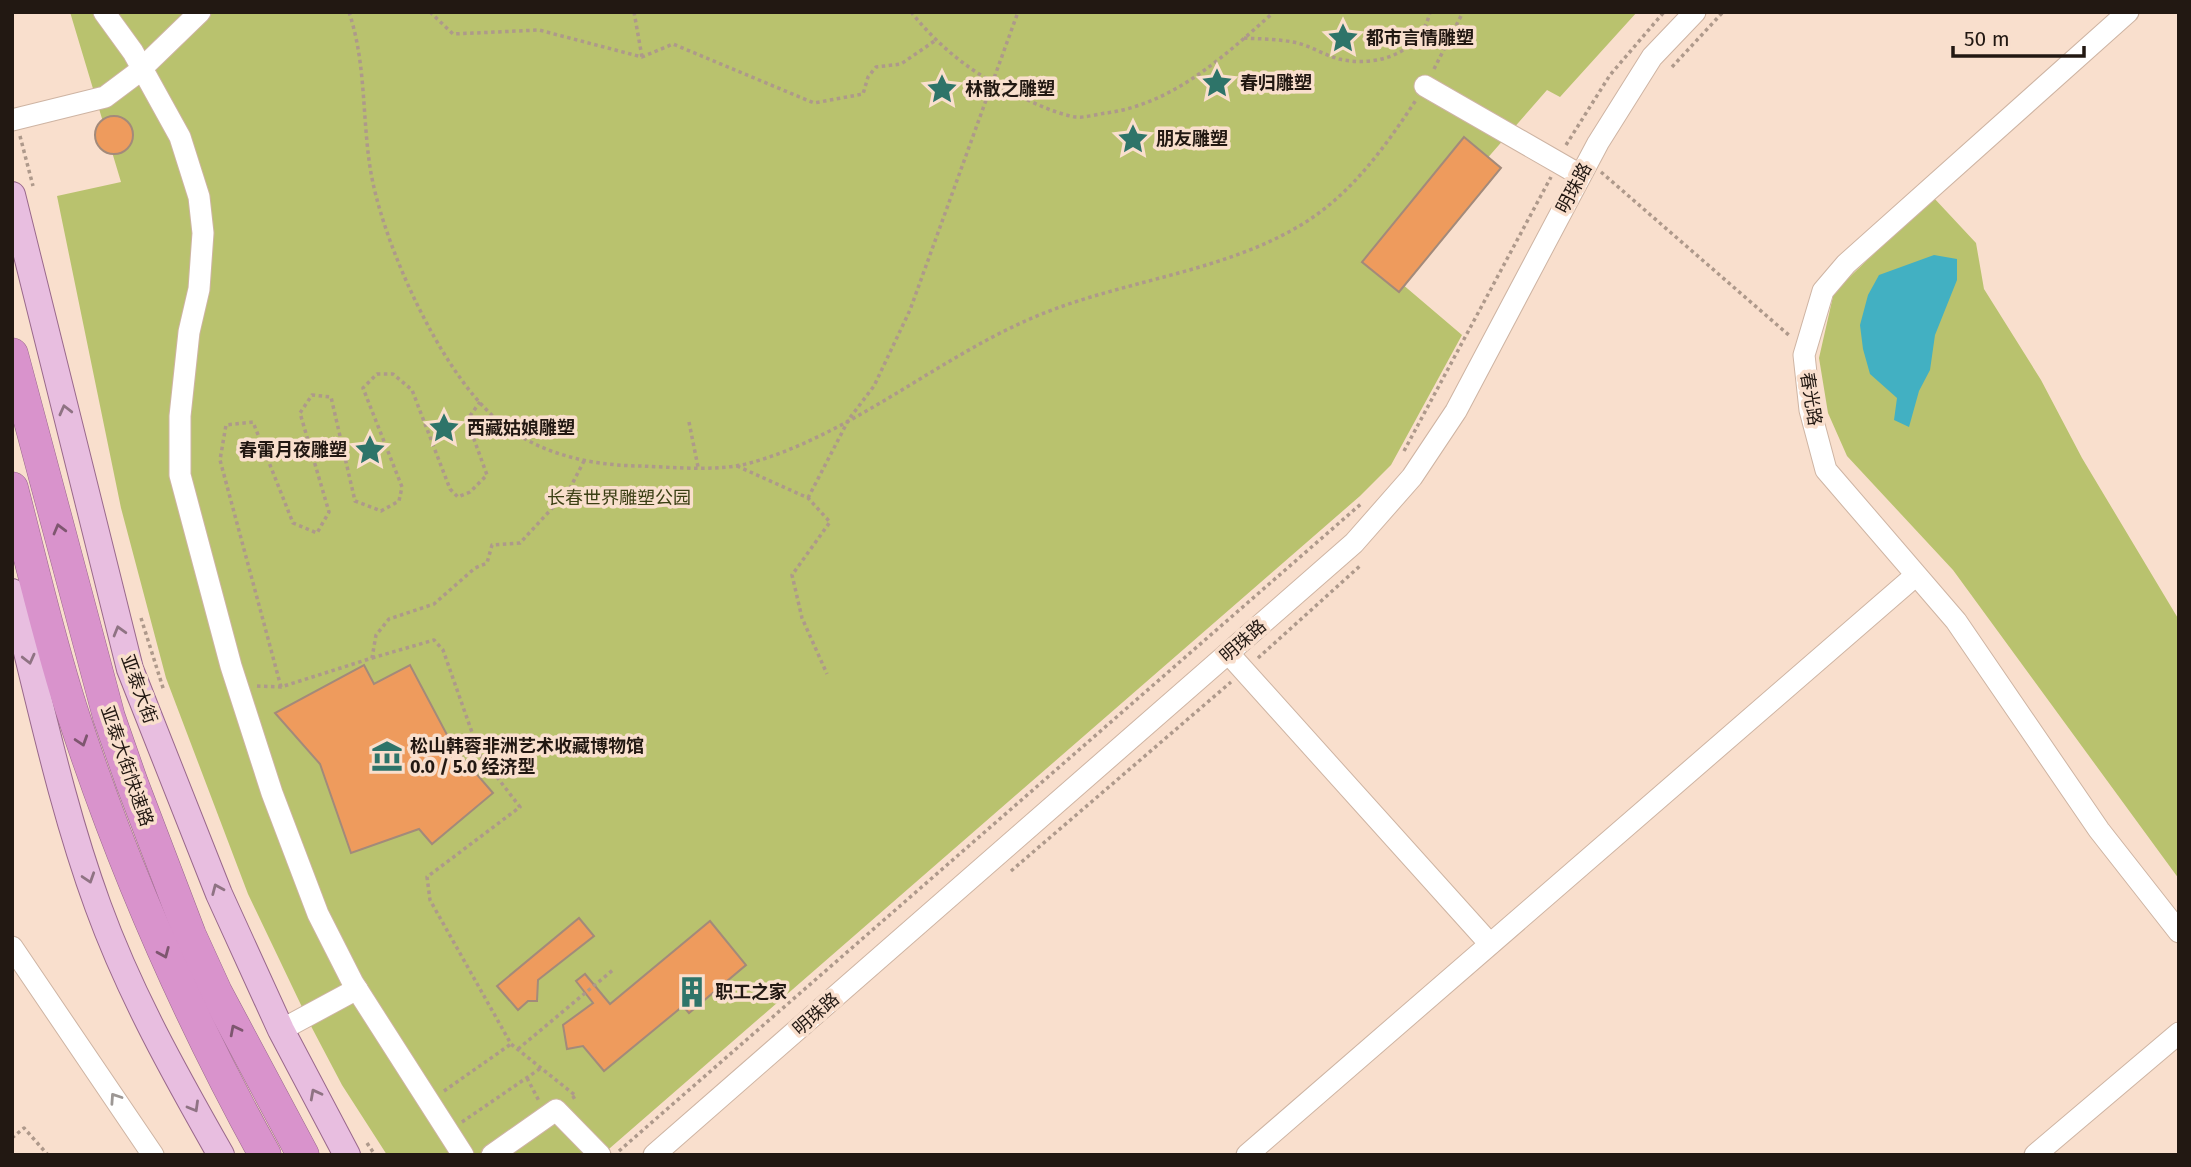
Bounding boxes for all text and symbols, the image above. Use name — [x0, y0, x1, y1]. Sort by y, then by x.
scale bar — [1953, 14, 2084, 58]
place icon: 都市言情雕塑 — [1326, 21, 1360, 55]
text: 50 m — [1964, 26, 2010, 52]
place label: 都市言情雕塑 — [1366, 27, 1474, 49]
place icon: 春归雕塑 — [1200, 66, 1234, 100]
place icon: 林散之雕塑 — [925, 72, 959, 106]
place label: 春归雕塑 — [1240, 72, 1312, 94]
place label: 林散之雕塑 — [965, 78, 1055, 100]
place icon: 朋友雕塑 — [1116, 122, 1150, 156]
place label: 朋友雕塑 — [1156, 128, 1228, 150]
street label: 明珠路 — [1552, 159, 1596, 217]
street label: 春光路 — [1796, 371, 1826, 427]
one-way arrow — [59, 404, 73, 416]
place icon: 西藏姑娘雕塑 — [427, 411, 461, 445]
place label: 西藏姑娘雕塑 — [467, 417, 575, 439]
place icon: 春雷月夜雕塑 — [353, 433, 387, 467]
place label: 春雷月夜雕塑 — [239, 439, 347, 461]
park label: 长春世界雕塑公园 — [547, 487, 691, 509]
one-way arrow — [53, 523, 67, 535]
street label: 明珠路 — [1215, 615, 1271, 667]
one-way arrow — [113, 625, 127, 637]
street label: 亚泰大街 — [116, 651, 162, 727]
one-way arrow — [21, 652, 35, 664]
street label: 亚泰大街快速路 — [96, 703, 158, 829]
one-way arrow — [74, 735, 88, 747]
place label: 松山韩蓉非洲艺术收藏博物馆 0.0 / 5.0 经济型 — [410, 735, 644, 778]
museum icon: 松山韩蓉非洲艺术收藏博物馆 0.0 / 5.0 经济型 — [370, 739, 404, 773]
one-way arrow — [80, 872, 95, 884]
one-way arrow — [211, 884, 225, 896]
one-way arrow — [156, 946, 170, 959]
building icon: 职工之家 — [675, 975, 709, 1009]
place label: 职工之家 — [715, 981, 787, 1003]
street label: 明珠路 — [788, 988, 844, 1040]
one-way arrow — [230, 1025, 244, 1037]
one-way arrow — [310, 1089, 323, 1102]
one-way arrow — [111, 1093, 123, 1106]
one-way arrow — [185, 1099, 198, 1112]

